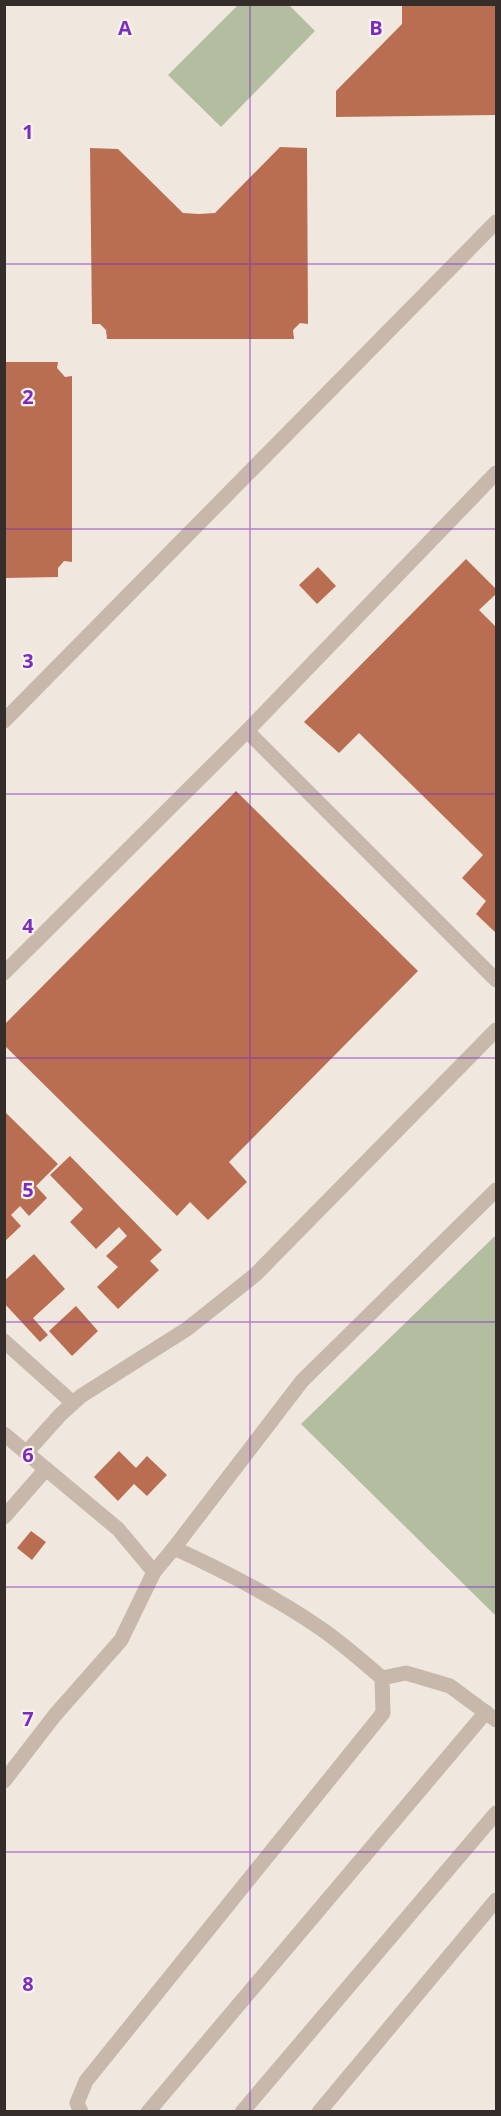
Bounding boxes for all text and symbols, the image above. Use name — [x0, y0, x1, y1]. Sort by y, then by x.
text: A — [118, 14, 132, 41]
text: B — [369, 14, 383, 41]
text: 1 — [22, 118, 34, 145]
text: 2 — [22, 383, 34, 410]
text: 3 — [22, 647, 34, 674]
text: 4 — [22, 912, 34, 939]
text: 5 — [22, 1176, 34, 1203]
text: 6 — [22, 1441, 34, 1468]
text: 7 — [22, 1705, 34, 1732]
text: 8 — [22, 1970, 34, 1997]

